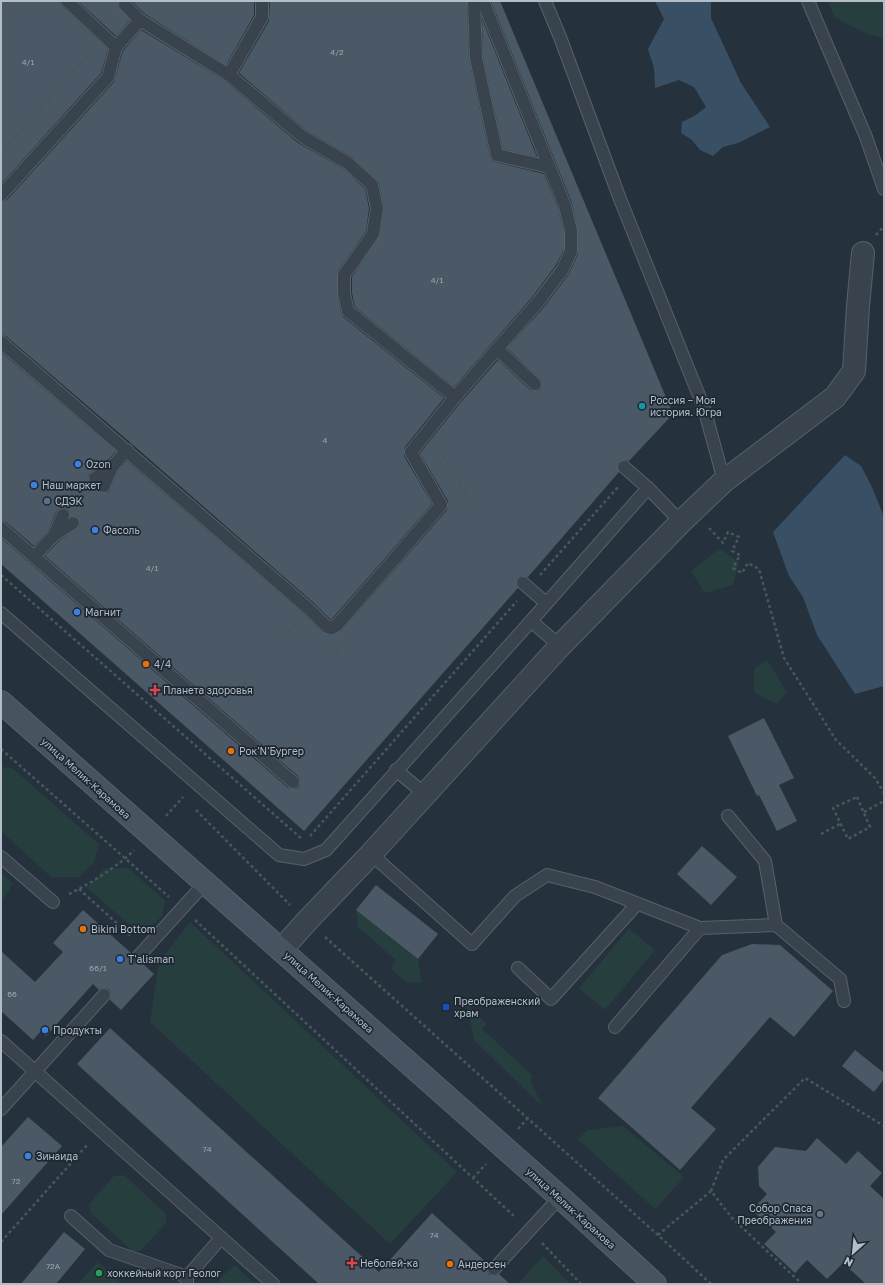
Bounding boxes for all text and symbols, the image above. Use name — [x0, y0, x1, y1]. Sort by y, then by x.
house number: 4/2 — [330, 47, 344, 57]
house number: 4/1 — [22, 57, 34, 67]
house number: 4/1 — [431, 275, 443, 285]
place label: Россия – Моя история. Югра — [650, 394, 722, 418]
marker: Россия – Моя история. Югра — [637, 401, 647, 411]
house number: 4 — [323, 435, 328, 445]
place label: Ozon — [86, 458, 111, 470]
marker: Ozon — [73, 459, 83, 469]
place label: Наш маркет — [42, 479, 101, 491]
marker: Наш маркет — [29, 480, 39, 490]
place label: СДЭК — [55, 495, 83, 507]
marker: СДЭК — [42, 496, 52, 506]
place label: Фасоль — [103, 524, 140, 536]
marker: Фасоль — [90, 525, 100, 535]
house number: 4/1 — [146, 563, 158, 573]
place label: Магнит — [85, 606, 121, 618]
marker: Магнит — [72, 607, 82, 617]
place label: 4/4 — [154, 658, 171, 670]
marker: 4/4 — [141, 659, 151, 669]
place label: Планета здоровья — [163, 684, 253, 696]
marker: Планета здоровья — [150, 685, 160, 695]
street label: улица Мелик-Карамова — [39, 735, 133, 821]
place label: Рок'N'Бургер — [239, 745, 304, 757]
marker: Рок'N'Бургер — [226, 746, 236, 756]
place label: Bikini Bottom — [91, 923, 156, 935]
marker: Bikini Bottom — [78, 924, 88, 934]
street label: улица Мелик-Карамова — [282, 949, 376, 1035]
place label: T'alisman — [128, 953, 174, 965]
marker: T'alisman — [115, 954, 125, 964]
house number: 66/1 — [89, 963, 107, 973]
house number: 66 — [7, 989, 17, 999]
place label: Преображенский храм — [454, 995, 540, 1019]
marker: Преображенский храм — [441, 1002, 451, 1012]
place label: Продукты — [53, 1024, 102, 1036]
marker: Продукты — [40, 1025, 50, 1035]
house number: 74 — [202, 1144, 212, 1154]
place label: Зинаида — [36, 1150, 78, 1162]
marker: Зинаида — [23, 1151, 33, 1161]
street label: улица Мелик-Карамова — [524, 1165, 618, 1251]
house number: 72 — [12, 1176, 21, 1186]
place label: Собор Спаса Преображения — [737, 1202, 812, 1226]
marker: Собор Спаса Преображения — [815, 1209, 825, 1219]
house number: 74 — [429, 1230, 439, 1240]
north arrow — [833, 1233, 873, 1273]
text: N — [842, 1255, 855, 1270]
place label: Неболей-ка — [360, 1257, 418, 1269]
marker: Неболей-ка — [347, 1258, 357, 1268]
place label: Андерсен — [458, 1258, 506, 1270]
marker: Андерсен — [445, 1259, 455, 1269]
house number: 72А — [46, 1261, 61, 1271]
place label: хоккейный корт Геолог — [107, 1267, 222, 1279]
marker: хоккейный корт Геолог — [94, 1268, 104, 1278]

